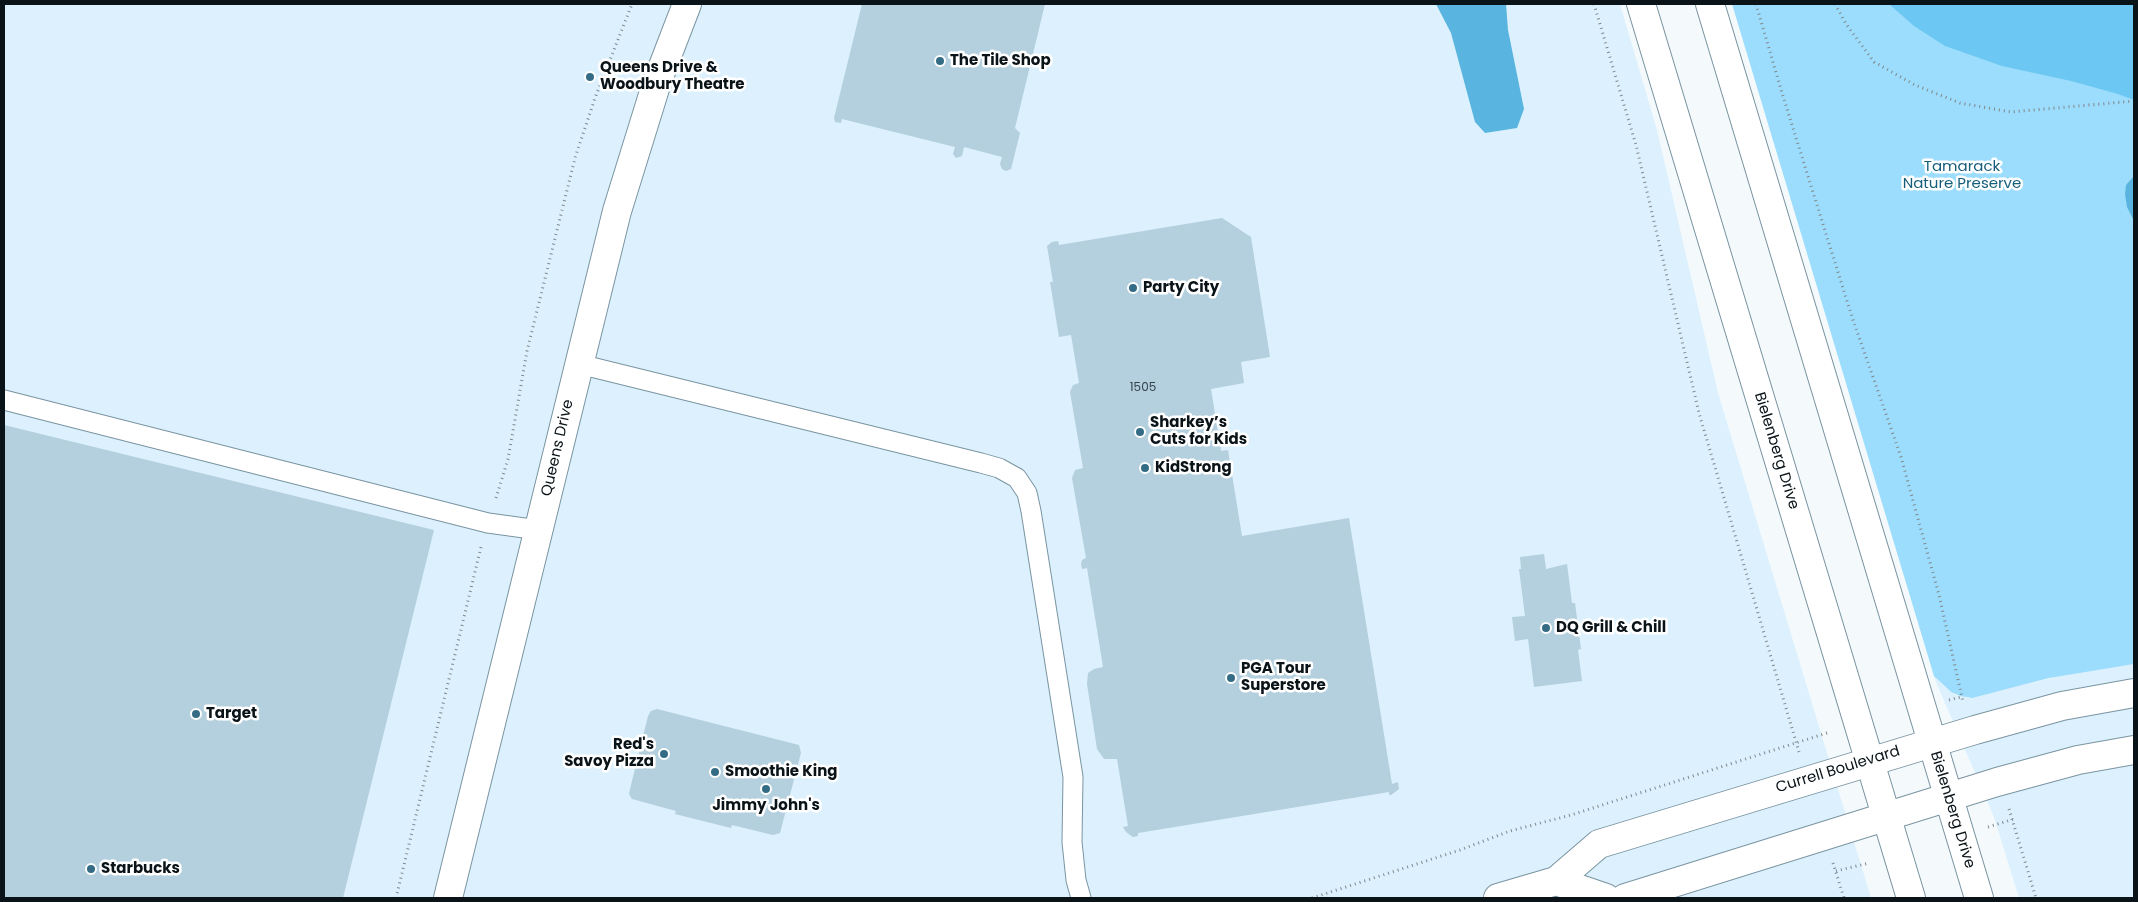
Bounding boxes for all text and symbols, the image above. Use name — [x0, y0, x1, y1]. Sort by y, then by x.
place label: The Tile Shop — [950, 52, 1051, 70]
marker: The Tile Shop — [934, 55, 946, 67]
place label: Queens Drive & Woodbury Theatre — [600, 59, 745, 94]
marker: Queens Drive & Woodbury Theatre — [584, 71, 596, 83]
park label: Tamarack Nature Preserve — [1903, 158, 2021, 193]
place label: Party City — [1143, 279, 1219, 297]
marker: Party City — [1127, 282, 1139, 294]
house number: 1505 — [1130, 381, 1156, 395]
street label: Bielenberg Drive — [1750, 390, 1802, 512]
street label: Queens Drive — [538, 398, 578, 498]
place label: Sharkey’s Cuts for Kids — [1150, 414, 1247, 449]
marker: Sharkey’s Cuts for Kids — [1134, 426, 1146, 438]
place label: KidStrong — [1155, 459, 1232, 477]
marker: KidStrong — [1139, 462, 1151, 474]
place label: DQ Grill & Chill — [1556, 619, 1666, 637]
marker: DQ Grill & Chill — [1540, 622, 1552, 634]
place label: PGA Tour Superstore — [1241, 660, 1326, 695]
marker: PGA Tour Superstore — [1225, 672, 1237, 684]
place label: Target — [206, 705, 257, 723]
marker: Target — [190, 708, 202, 720]
place label: Red's Savoy Pizza — [564, 736, 654, 771]
street label: Currell Boulevard — [1774, 743, 1902, 797]
marker: Red's Savoy Pizza — [658, 748, 670, 760]
street label: Bielenberg Drive — [1926, 749, 1978, 871]
place label: Smoothie King — [725, 763, 837, 781]
marker: Smoothie King — [709, 766, 721, 778]
marker: Jimmy John's — [760, 783, 772, 795]
place label: Jimmy John's — [712, 797, 820, 815]
place label: Starbucks — [101, 860, 180, 878]
marker: Starbucks — [85, 863, 97, 875]

